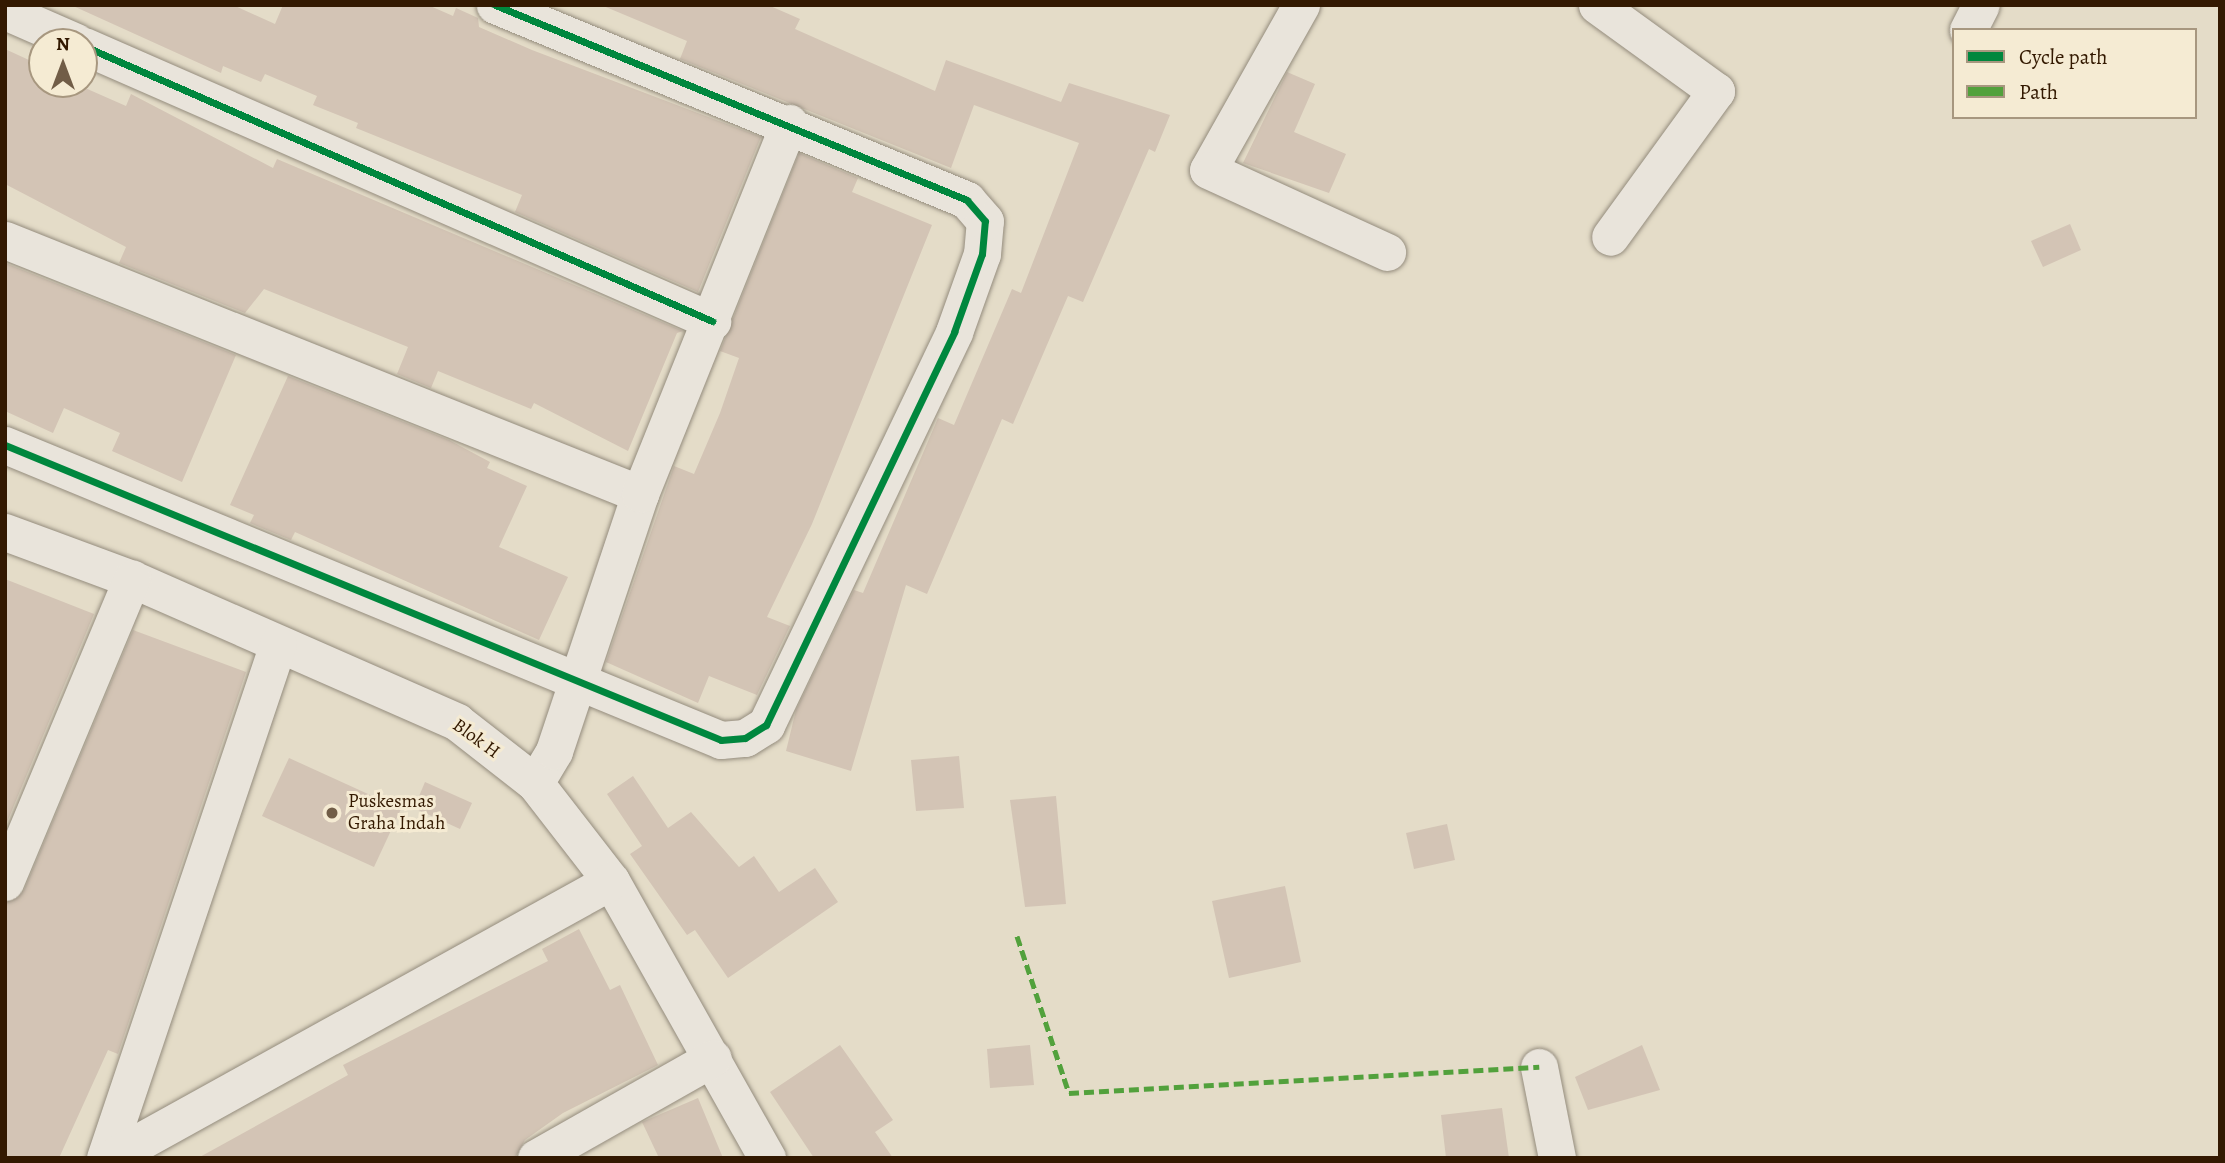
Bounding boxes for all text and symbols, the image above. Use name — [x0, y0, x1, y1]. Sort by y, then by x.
north arrow — [28, 28, 98, 98]
legend — [1952, 28, 2197, 119]
text: N — [56, 31, 70, 57]
text: Cycle path — [2019, 43, 2108, 71]
text: Path — [2019, 78, 2058, 106]
street label: Blok H — [448, 714, 504, 764]
place label: Puskesmas Graha Indah — [348, 791, 445, 835]
marker: Puskesmas Graha Indah — [322, 803, 342, 823]

